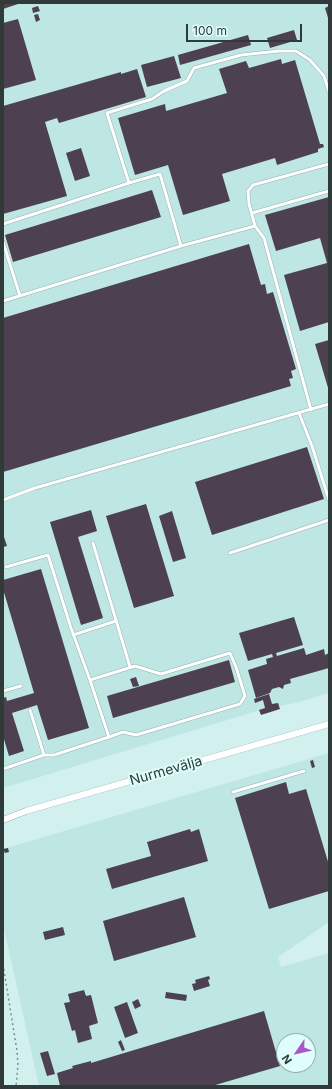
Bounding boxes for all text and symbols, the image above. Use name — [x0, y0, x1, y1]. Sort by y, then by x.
scale bar — [188, 16, 304, 42]
text: 100 m — [193, 23, 227, 38]
street label: Nurmevälja — [128, 753, 204, 789]
north arrow — [276, 1033, 316, 1073]
text: N — [279, 1052, 295, 1067]

